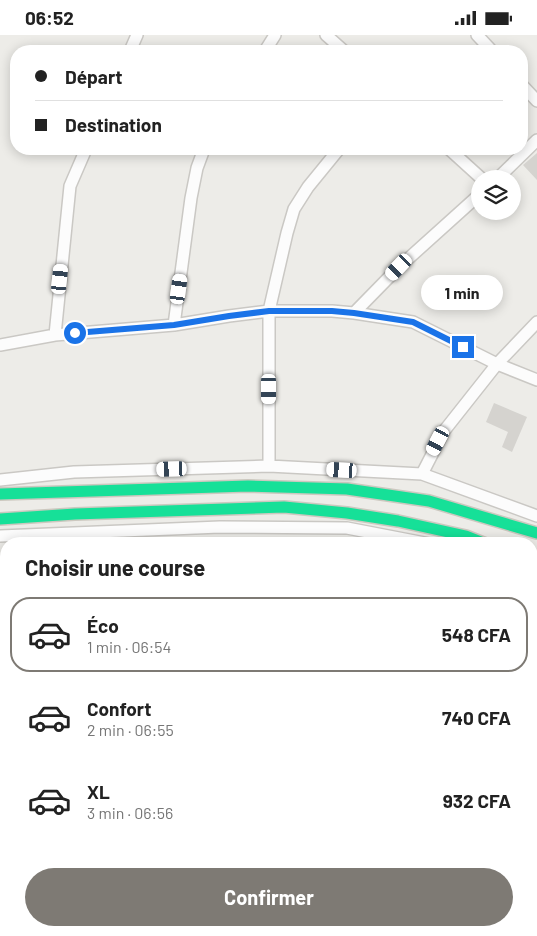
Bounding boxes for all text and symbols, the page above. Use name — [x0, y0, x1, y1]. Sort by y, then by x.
text: 06:52 — [25, 6, 74, 29]
text: Départ — [65, 65, 123, 88]
text: Destination — [65, 113, 162, 136]
map controls — [471, 170, 521, 220]
button: layers — [471, 170, 521, 220]
car — [383, 251, 414, 283]
car — [50, 263, 69, 295]
car — [169, 273, 188, 305]
callout: 1 min — [422, 275, 504, 309]
text: 1 min — [444, 283, 480, 302]
route start — [64, 322, 86, 344]
route end — [452, 336, 474, 358]
car — [261, 374, 276, 404]
car — [424, 424, 451, 458]
car — [156, 461, 187, 477]
car — [326, 462, 357, 478]
text: Choisir une course — [25, 554, 205, 580]
icon: car — [27, 612, 72, 657]
text: Éco — [87, 614, 119, 637]
text: 548 CFA — [442, 623, 511, 646]
text: 1 min · 06:54 — [87, 637, 171, 656]
icon: car — [27, 695, 72, 740]
text: Confort — [87, 697, 151, 720]
text: 740 CFA — [442, 706, 511, 729]
text: 2 min · 06:55 — [87, 720, 174, 739]
icon: car — [27, 778, 72, 823]
text: XL — [87, 780, 110, 803]
text: 932 CFA — [443, 789, 511, 812]
text: 3 min · 06:56 — [87, 803, 173, 822]
button: Confirmer — [25, 868, 513, 926]

